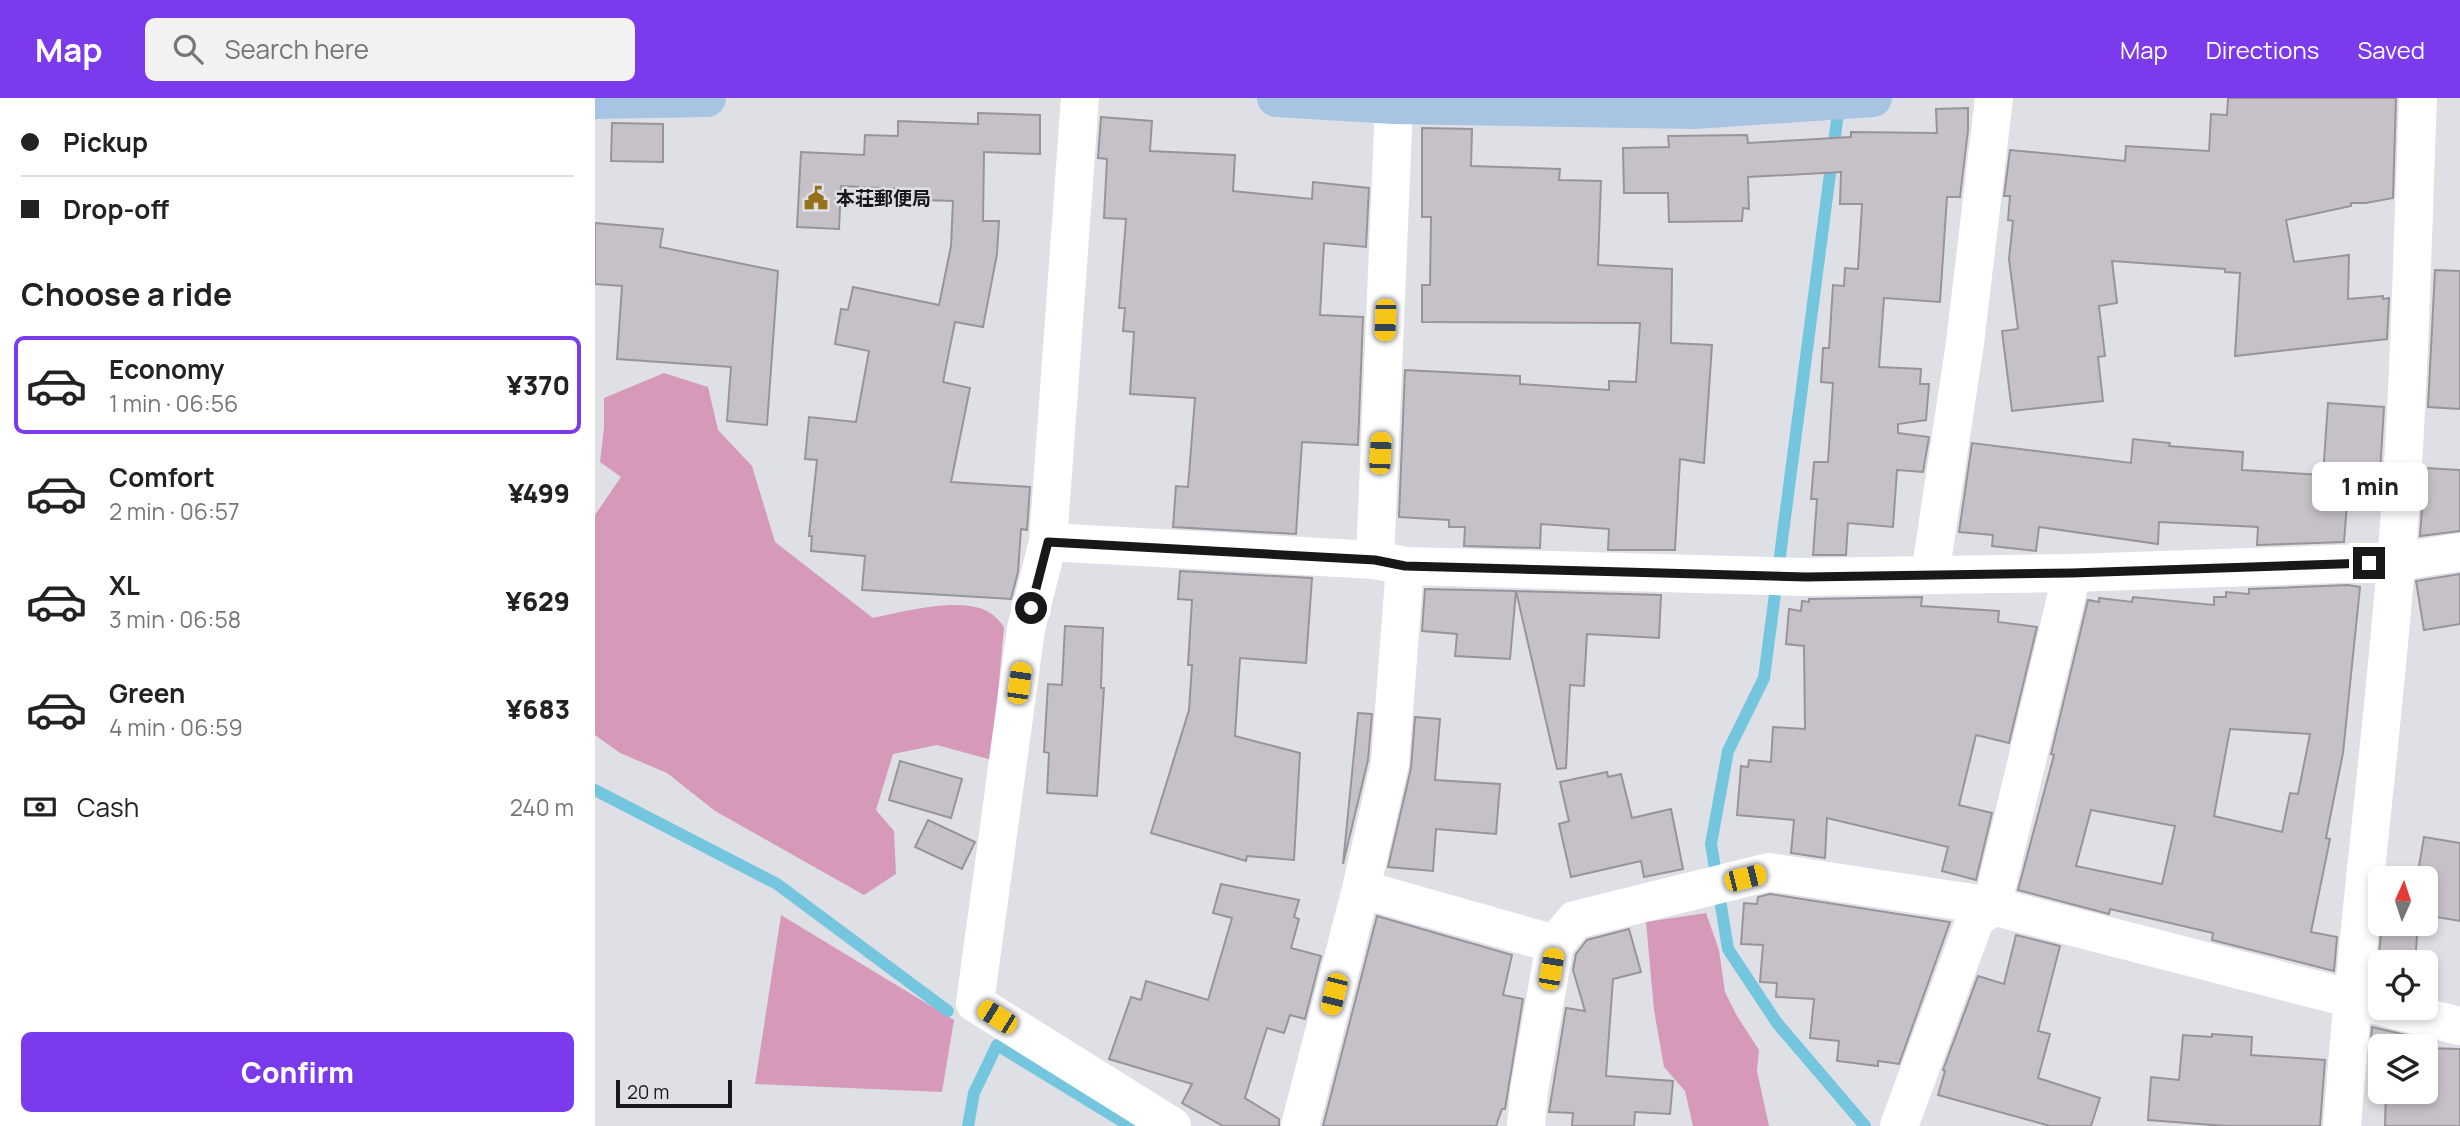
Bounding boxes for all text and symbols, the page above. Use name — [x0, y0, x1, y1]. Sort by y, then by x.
search box — [145, 18, 635, 81]
text: Map — [35, 27, 103, 72]
icon: search — [169, 30, 207, 68]
text: Search here — [225, 31, 369, 67]
text: Map — [2120, 33, 2168, 66]
text: Directions — [2206, 33, 2319, 66]
text: Saved — [2357, 33, 2425, 66]
text: Pickup — [63, 124, 148, 160]
public building icon: 本荘郵便局 — [802, 184, 830, 212]
place label: 本荘郵便局 — [836, 185, 931, 211]
text: Drop-off — [63, 191, 169, 227]
text: Choose a ride — [21, 272, 232, 316]
car — [1374, 299, 1397, 341]
text: Economy — [109, 351, 224, 387]
icon: car — [25, 354, 88, 417]
text: ¥370 — [507, 367, 570, 403]
text: 1 min · 06:56 — [109, 387, 238, 419]
car — [1369, 431, 1392, 475]
text: Comfort — [109, 459, 215, 495]
icon: car — [25, 462, 88, 525]
callout: 1 min — [2311, 462, 2427, 510]
text: 1 min — [2341, 470, 2399, 502]
text: ¥499 — [508, 475, 570, 511]
text: 2 min · 06:57 — [109, 495, 240, 527]
route end — [2353, 547, 2385, 579]
text: XL — [109, 567, 140, 603]
icon: car — [25, 570, 88, 633]
text: ¥629 — [506, 583, 570, 619]
route start — [1015, 592, 1047, 624]
text: 3 min · 06:58 — [109, 603, 241, 635]
car — [1006, 661, 1033, 705]
text: Green — [109, 675, 185, 711]
icon: car — [25, 678, 88, 741]
text: ¥683 — [506, 691, 570, 727]
text: 4 min · 06:59 — [109, 711, 243, 743]
icon: cash — [21, 788, 59, 826]
text: Cash — [77, 789, 139, 825]
text: 240 m — [510, 791, 574, 823]
car — [1723, 863, 1768, 893]
north arrow — [2368, 866, 2438, 936]
map controls — [2368, 866, 2438, 1104]
car — [1538, 946, 1565, 992]
button: locate — [2368, 950, 2438, 1020]
car — [1319, 971, 1350, 1017]
car — [974, 997, 1021, 1037]
button: Confirm — [21, 1032, 574, 1112]
button: layers — [2368, 1034, 2438, 1104]
scale bar — [616, 1077, 731, 1109]
text: 20 m — [627, 1079, 669, 1105]

